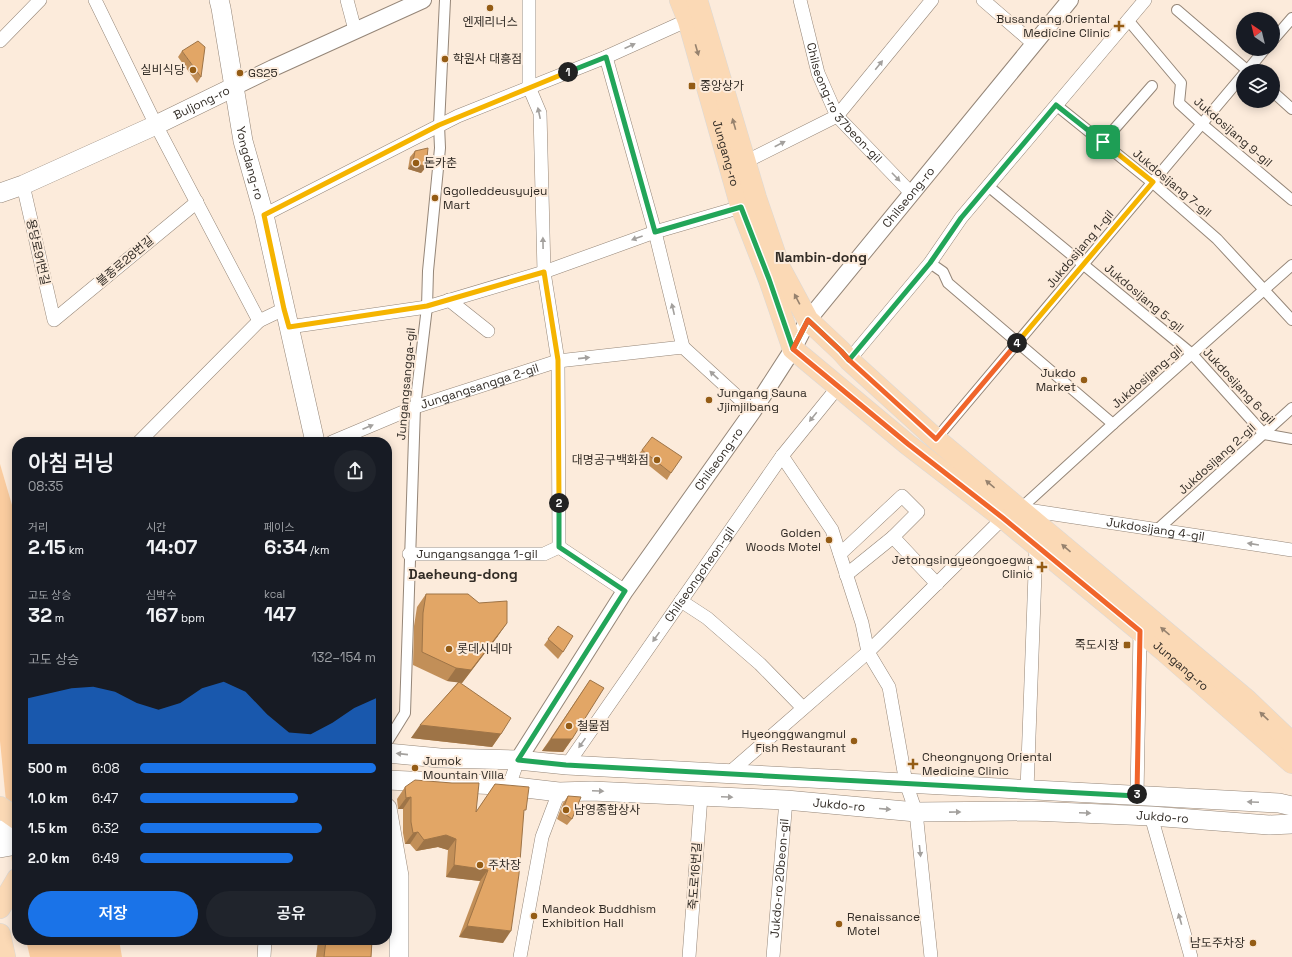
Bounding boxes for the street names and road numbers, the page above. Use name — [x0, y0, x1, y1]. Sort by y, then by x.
street label: Chilseong-ro 37beon-gil — [803, 41, 886, 166]
street label: Buljong-ro — [171, 82, 233, 123]
street label: Jukdosijang 9-gil — [1190, 93, 1276, 171]
street label: Jungang-ro — [709, 118, 743, 188]
street label: Yongdang-ro — [233, 125, 267, 202]
street label: Jukdosijang 7-gil — [1129, 145, 1215, 221]
street label: Chilseong-ro — [879, 163, 938, 231]
street label: Jukdosijang 1-gil — [1043, 207, 1117, 291]
street label: 용당로91번길 — [23, 217, 53, 287]
street label: 불종로28번길 — [93, 232, 157, 290]
street label: Jukdosijang 5-gil — [1101, 260, 1187, 336]
street label: Jungangsangga-gil — [393, 327, 419, 441]
street label: Jukdosijang-gil — [1108, 342, 1186, 412]
street label: Jukdosijang 6-gil — [1199, 344, 1279, 428]
street label: Jungangsangga 2-gil — [418, 360, 541, 413]
street label: Jukdosijang 2-gil — [1175, 420, 1259, 498]
street label: Chilseong-ro — [691, 424, 747, 494]
street label: Jukdosijang 4-gil — [1105, 514, 1206, 545]
street label: Chilseongcheon-gil — [661, 524, 738, 625]
street label: Jungangsangga 1-gil — [416, 546, 538, 562]
street label: Jungang-ro — [1150, 637, 1212, 694]
street label: Jukdo-ro — [812, 795, 866, 815]
street label: Jukdo-ro — [1136, 807, 1189, 827]
street label: Jukdo-ro 20beon-gil — [767, 818, 792, 938]
street label: 죽도로16번길 — [685, 842, 705, 910]

